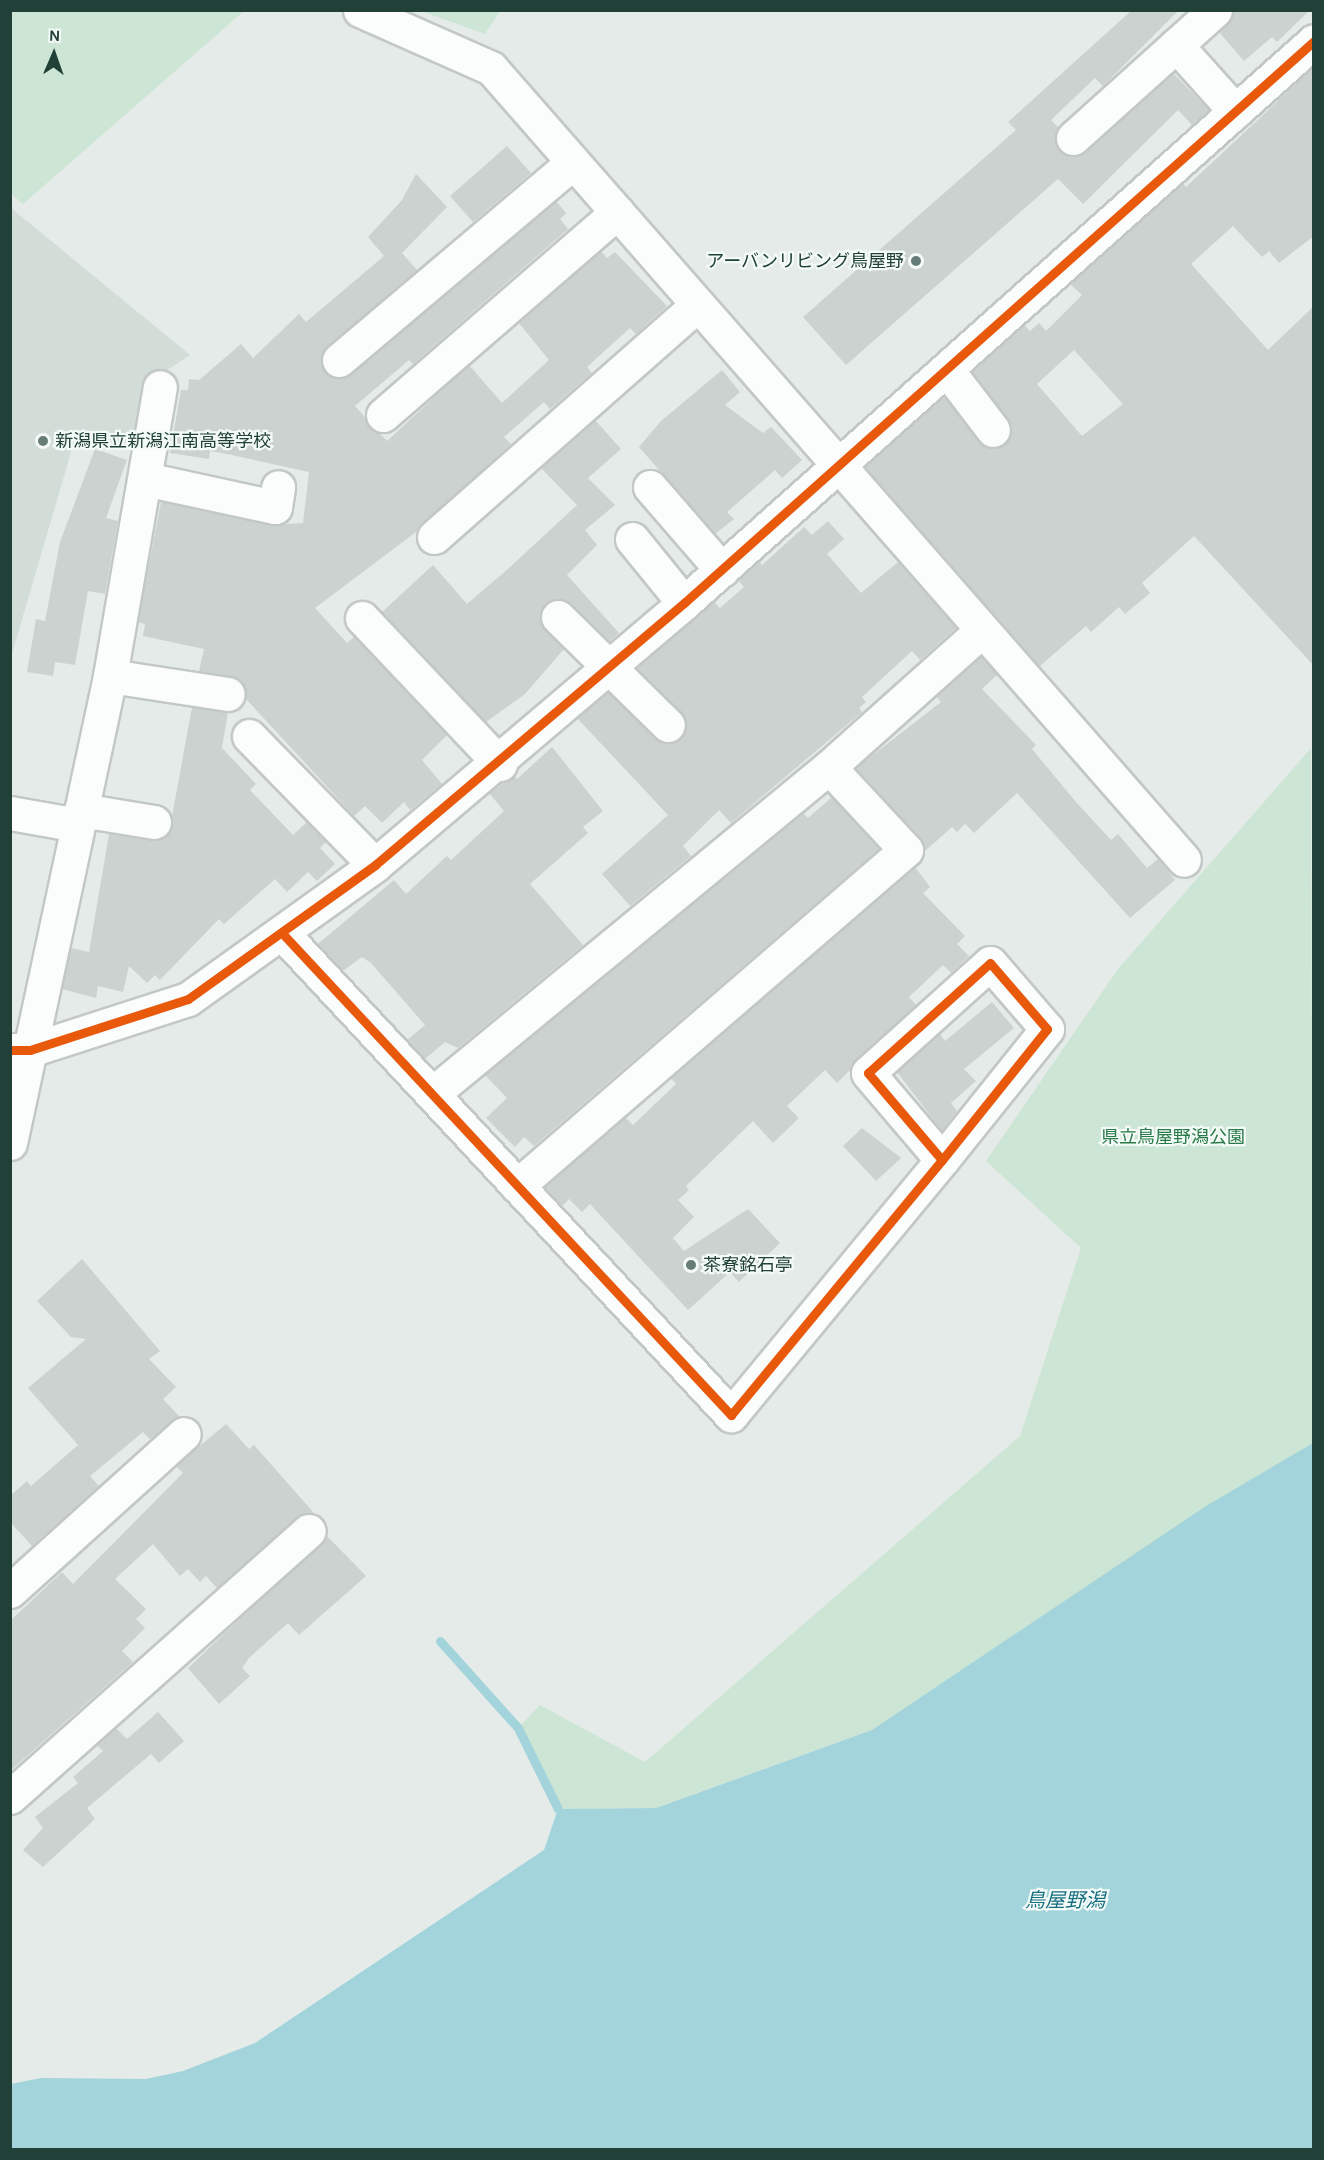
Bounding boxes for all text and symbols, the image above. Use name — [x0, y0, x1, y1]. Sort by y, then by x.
north arrow — [24, 24, 84, 84]
text: N — [49, 26, 61, 45]
place label: アーバンリビング鳥屋野 — [707, 250, 904, 272]
marker: アーバンリビング鳥屋野 — [909, 254, 923, 268]
place label: 新潟県立新潟江南高等学校 — [55, 430, 271, 452]
marker: 新潟県立新潟江南高等学校 — [36, 434, 50, 448]
park label: 県立鳥屋野潟公園 — [1101, 1126, 1245, 1148]
place label: 茶寮銘石亭 — [703, 1254, 793, 1276]
marker: 茶寮銘石亭 — [684, 1258, 698, 1272]
water label: 鳥屋野潟 — [1025, 1888, 1105, 1912]

